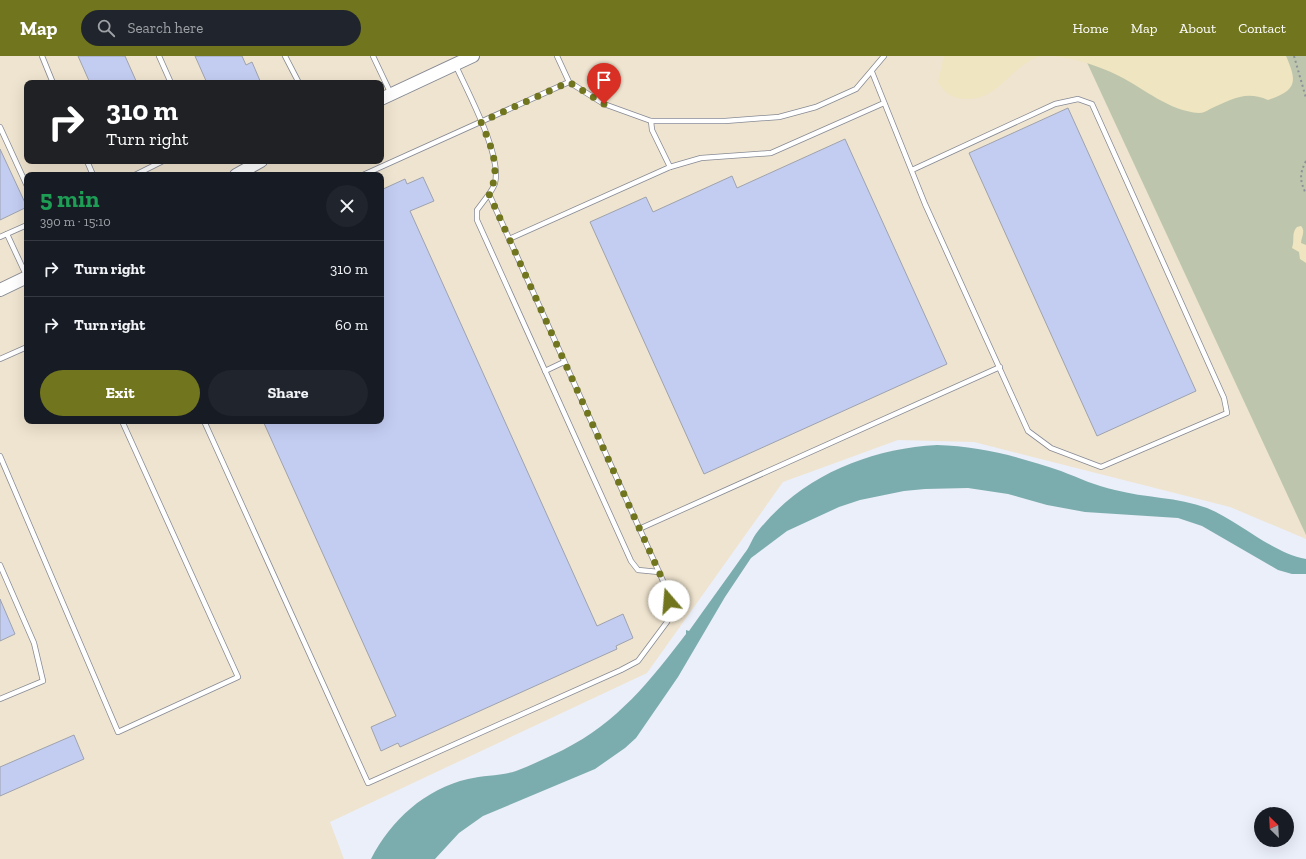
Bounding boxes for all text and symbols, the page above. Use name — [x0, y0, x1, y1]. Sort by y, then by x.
search box — [81, 10, 361, 46]
text: Map — [20, 17, 57, 40]
icon: search — [95, 17, 117, 39]
text: Search here — [127, 19, 203, 37]
text: Home — [1073, 20, 1109, 37]
text: Map — [1131, 20, 1157, 37]
text: About — [1179, 20, 1216, 37]
text: Contact — [1238, 20, 1286, 37]
pin — [587, 63, 621, 104]
icon: arrive — [593, 69, 615, 91]
text: 310 m — [106, 94, 178, 127]
icon: right — [40, 96, 92, 148]
text: Turn right — [106, 128, 188, 150]
text: 5 min — [40, 184, 99, 213]
button: close — [326, 185, 368, 227]
text: 390 m · 15:10 — [40, 214, 111, 229]
icon: right — [40, 258, 62, 280]
text: Turn right — [74, 260, 145, 278]
text: 310 m — [330, 260, 368, 278]
icon: right — [40, 314, 62, 336]
text: Turn right — [74, 316, 145, 334]
text: 60 m — [335, 316, 368, 334]
button: Exit — [40, 370, 200, 416]
button: Share — [208, 370, 368, 416]
position arrow — [648, 580, 690, 622]
north arrow — [1254, 807, 1294, 847]
map controls — [1254, 807, 1294, 847]

